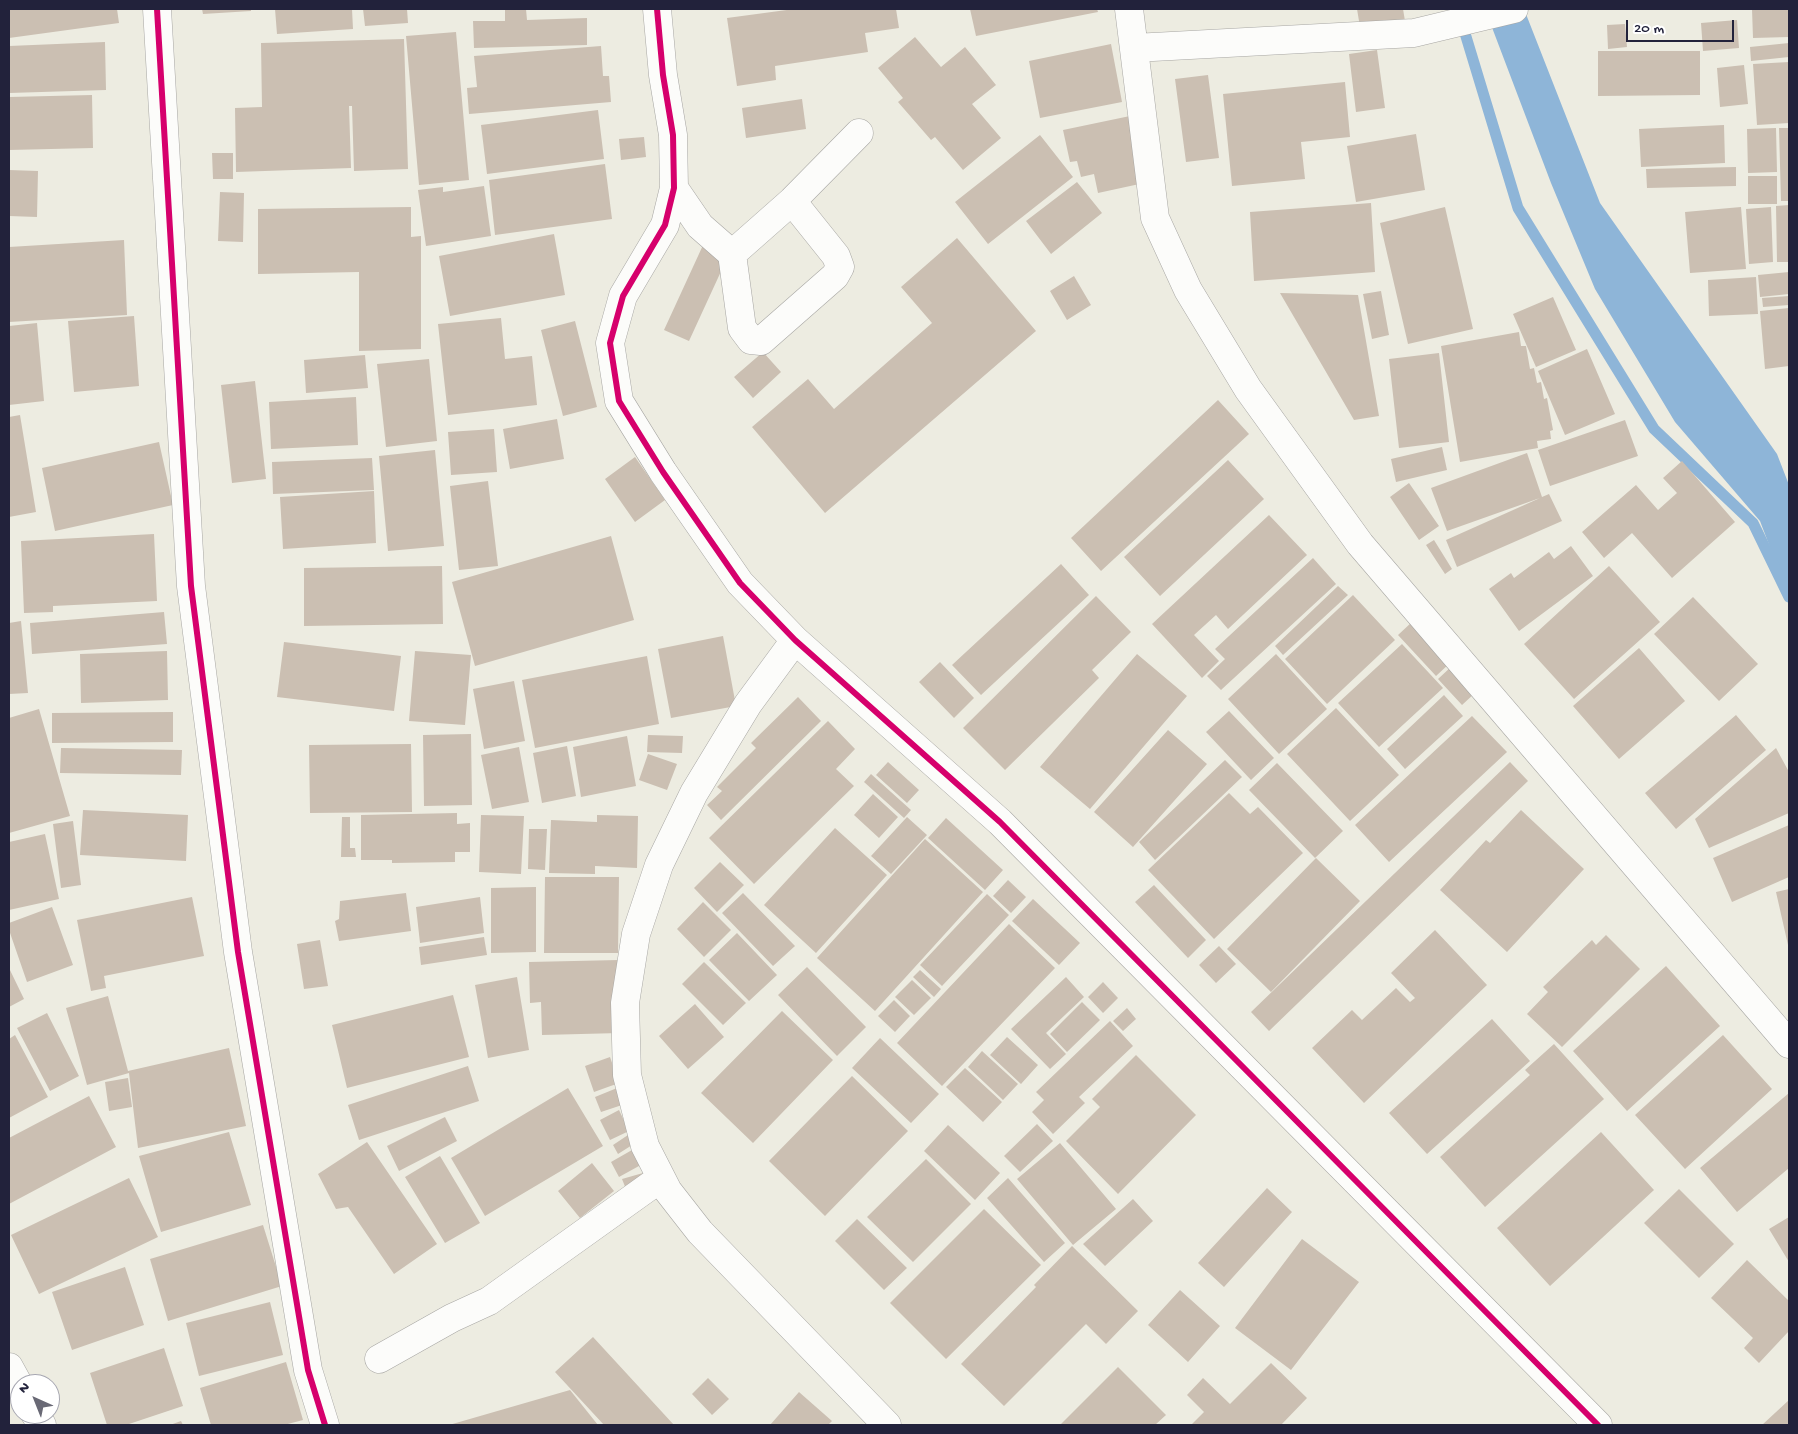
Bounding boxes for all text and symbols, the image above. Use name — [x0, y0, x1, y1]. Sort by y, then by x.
scale bar — [1628, 10, 1736, 42]
text: 20 m — [1634, 20, 1664, 38]
north arrow — [10, 1374, 60, 1424]
text: N — [16, 1379, 34, 1398]

